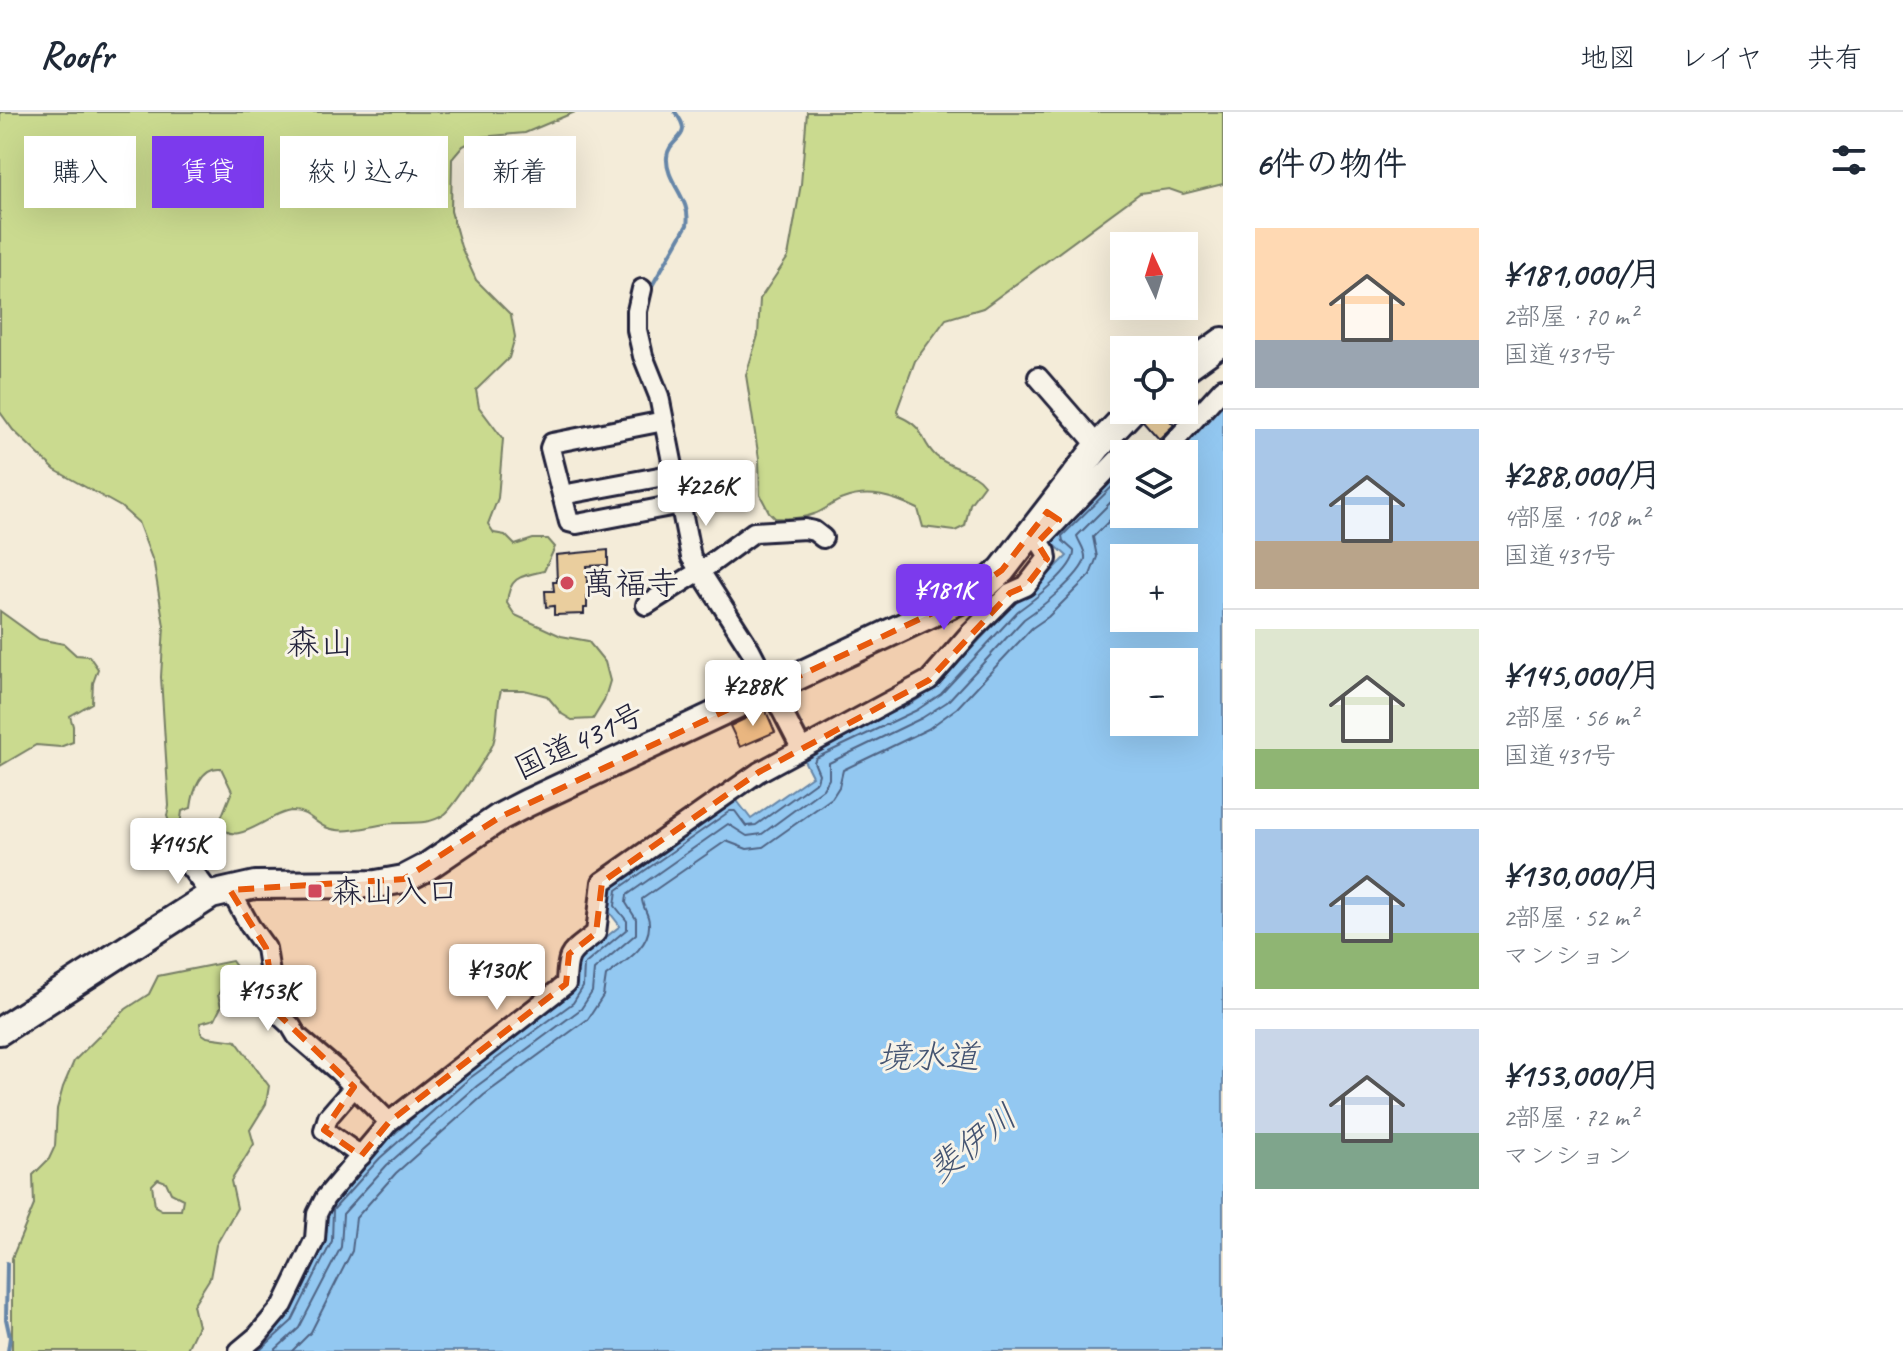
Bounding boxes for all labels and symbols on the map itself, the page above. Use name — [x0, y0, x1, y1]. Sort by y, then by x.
north arrow — [1110, 232, 1198, 320]
pin: ¥226K — [650, 460, 762, 528]
place label: 萬福寺 — [583, 563, 679, 604]
pin: ¥181K — [888, 564, 1000, 632]
marker: 萬福寺 — [558, 574, 576, 592]
district label: 森山 — [286, 621, 354, 664]
pin: ¥288K — [697, 660, 809, 728]
street label: 国道431号 — [507, 693, 651, 789]
pin: ¥145K — [122, 818, 234, 886]
place label: 森山入口 — [331, 871, 459, 912]
marker: 森山入口 — [306, 882, 324, 900]
pin: ¥130K — [441, 944, 553, 1012]
pin: ¥153K — [212, 965, 324, 1033]
water label: 境水道 — [877, 1035, 981, 1078]
water label: 斐伊川 — [919, 1095, 1025, 1191]

